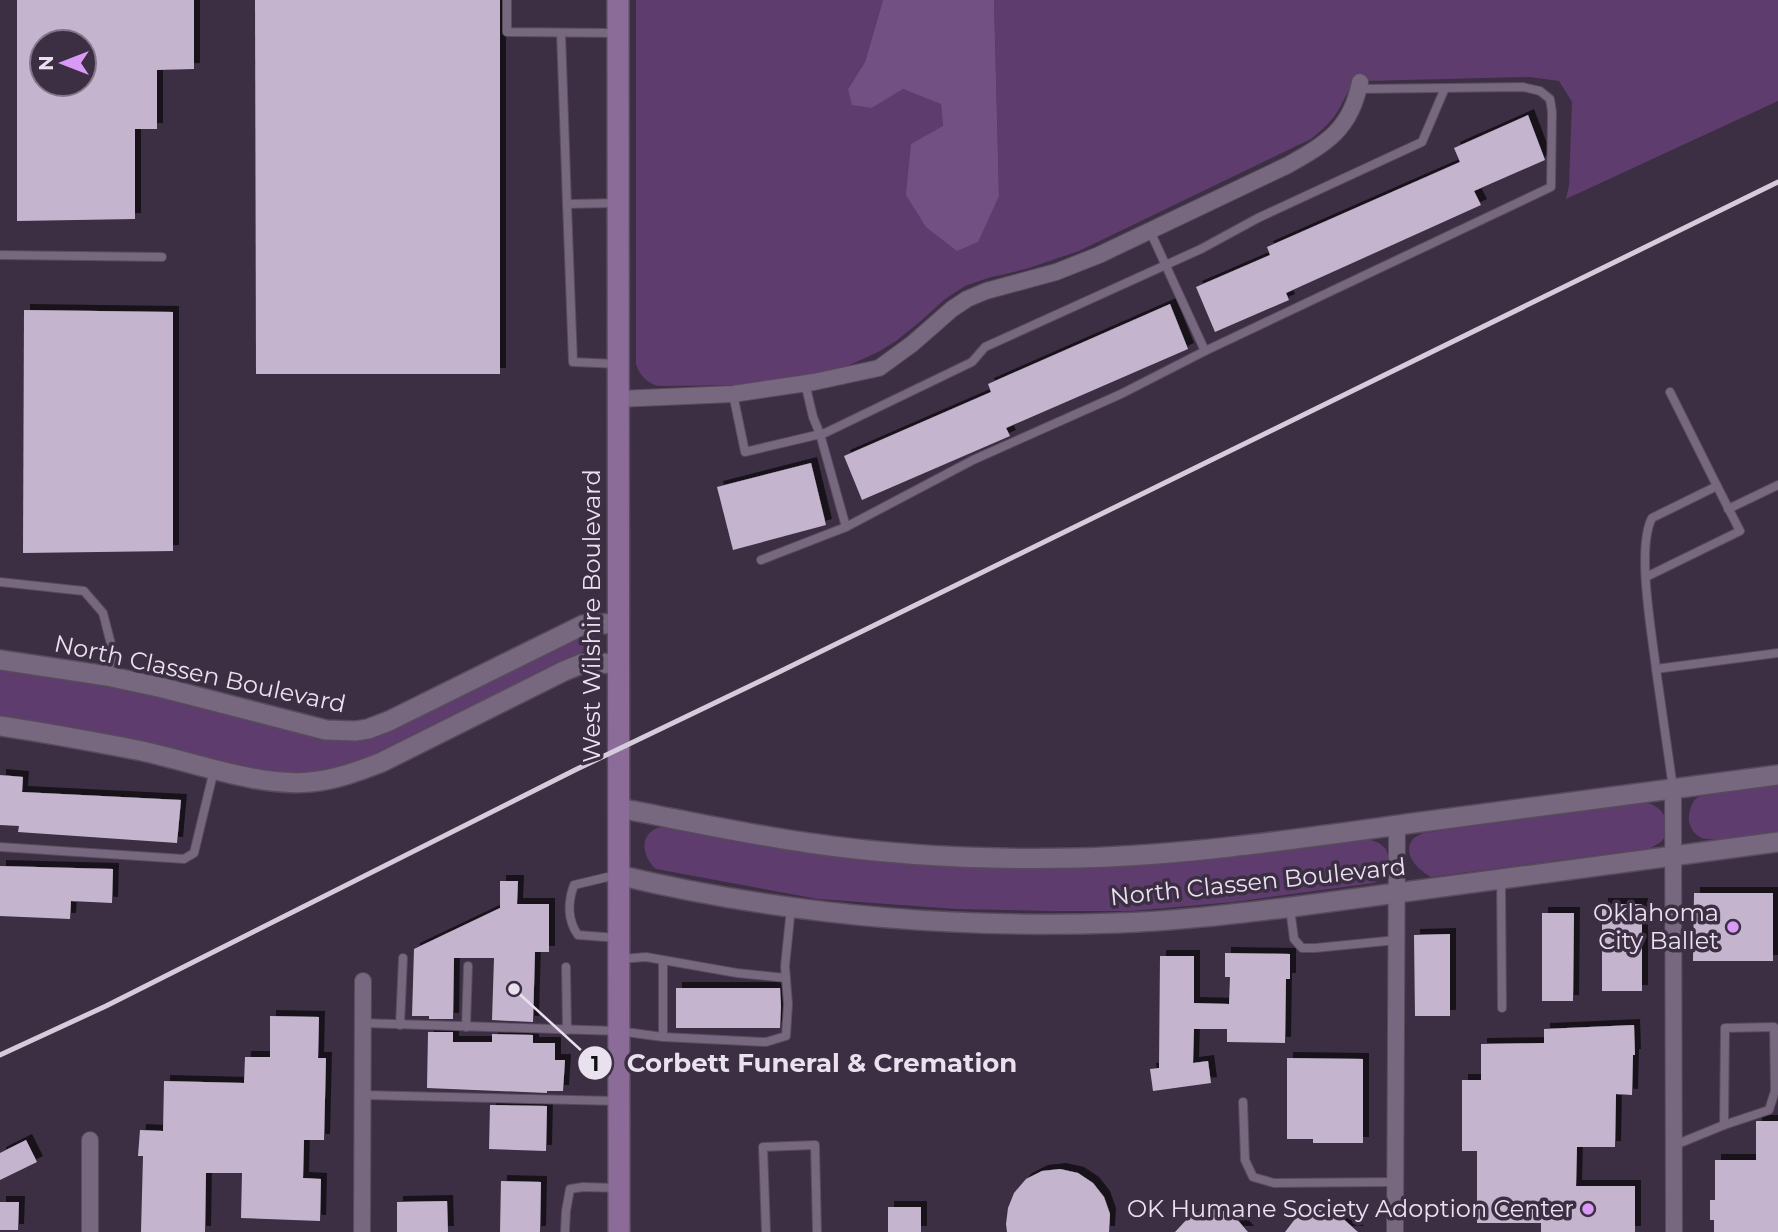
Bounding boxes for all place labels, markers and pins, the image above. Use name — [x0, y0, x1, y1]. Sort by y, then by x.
place label: Oklahoma City Ballet — [1593, 898, 1719, 955]
marker: Oklahoma City Ballet — [1725, 919, 1741, 935]
callout: Corbett Funeral & Cremation — [578, 1040, 1031, 1087]
place label: OK Humane Society Adoption Center — [1127, 1194, 1574, 1223]
marker: OK Humane Society Adoption Center — [1580, 1201, 1596, 1217]

